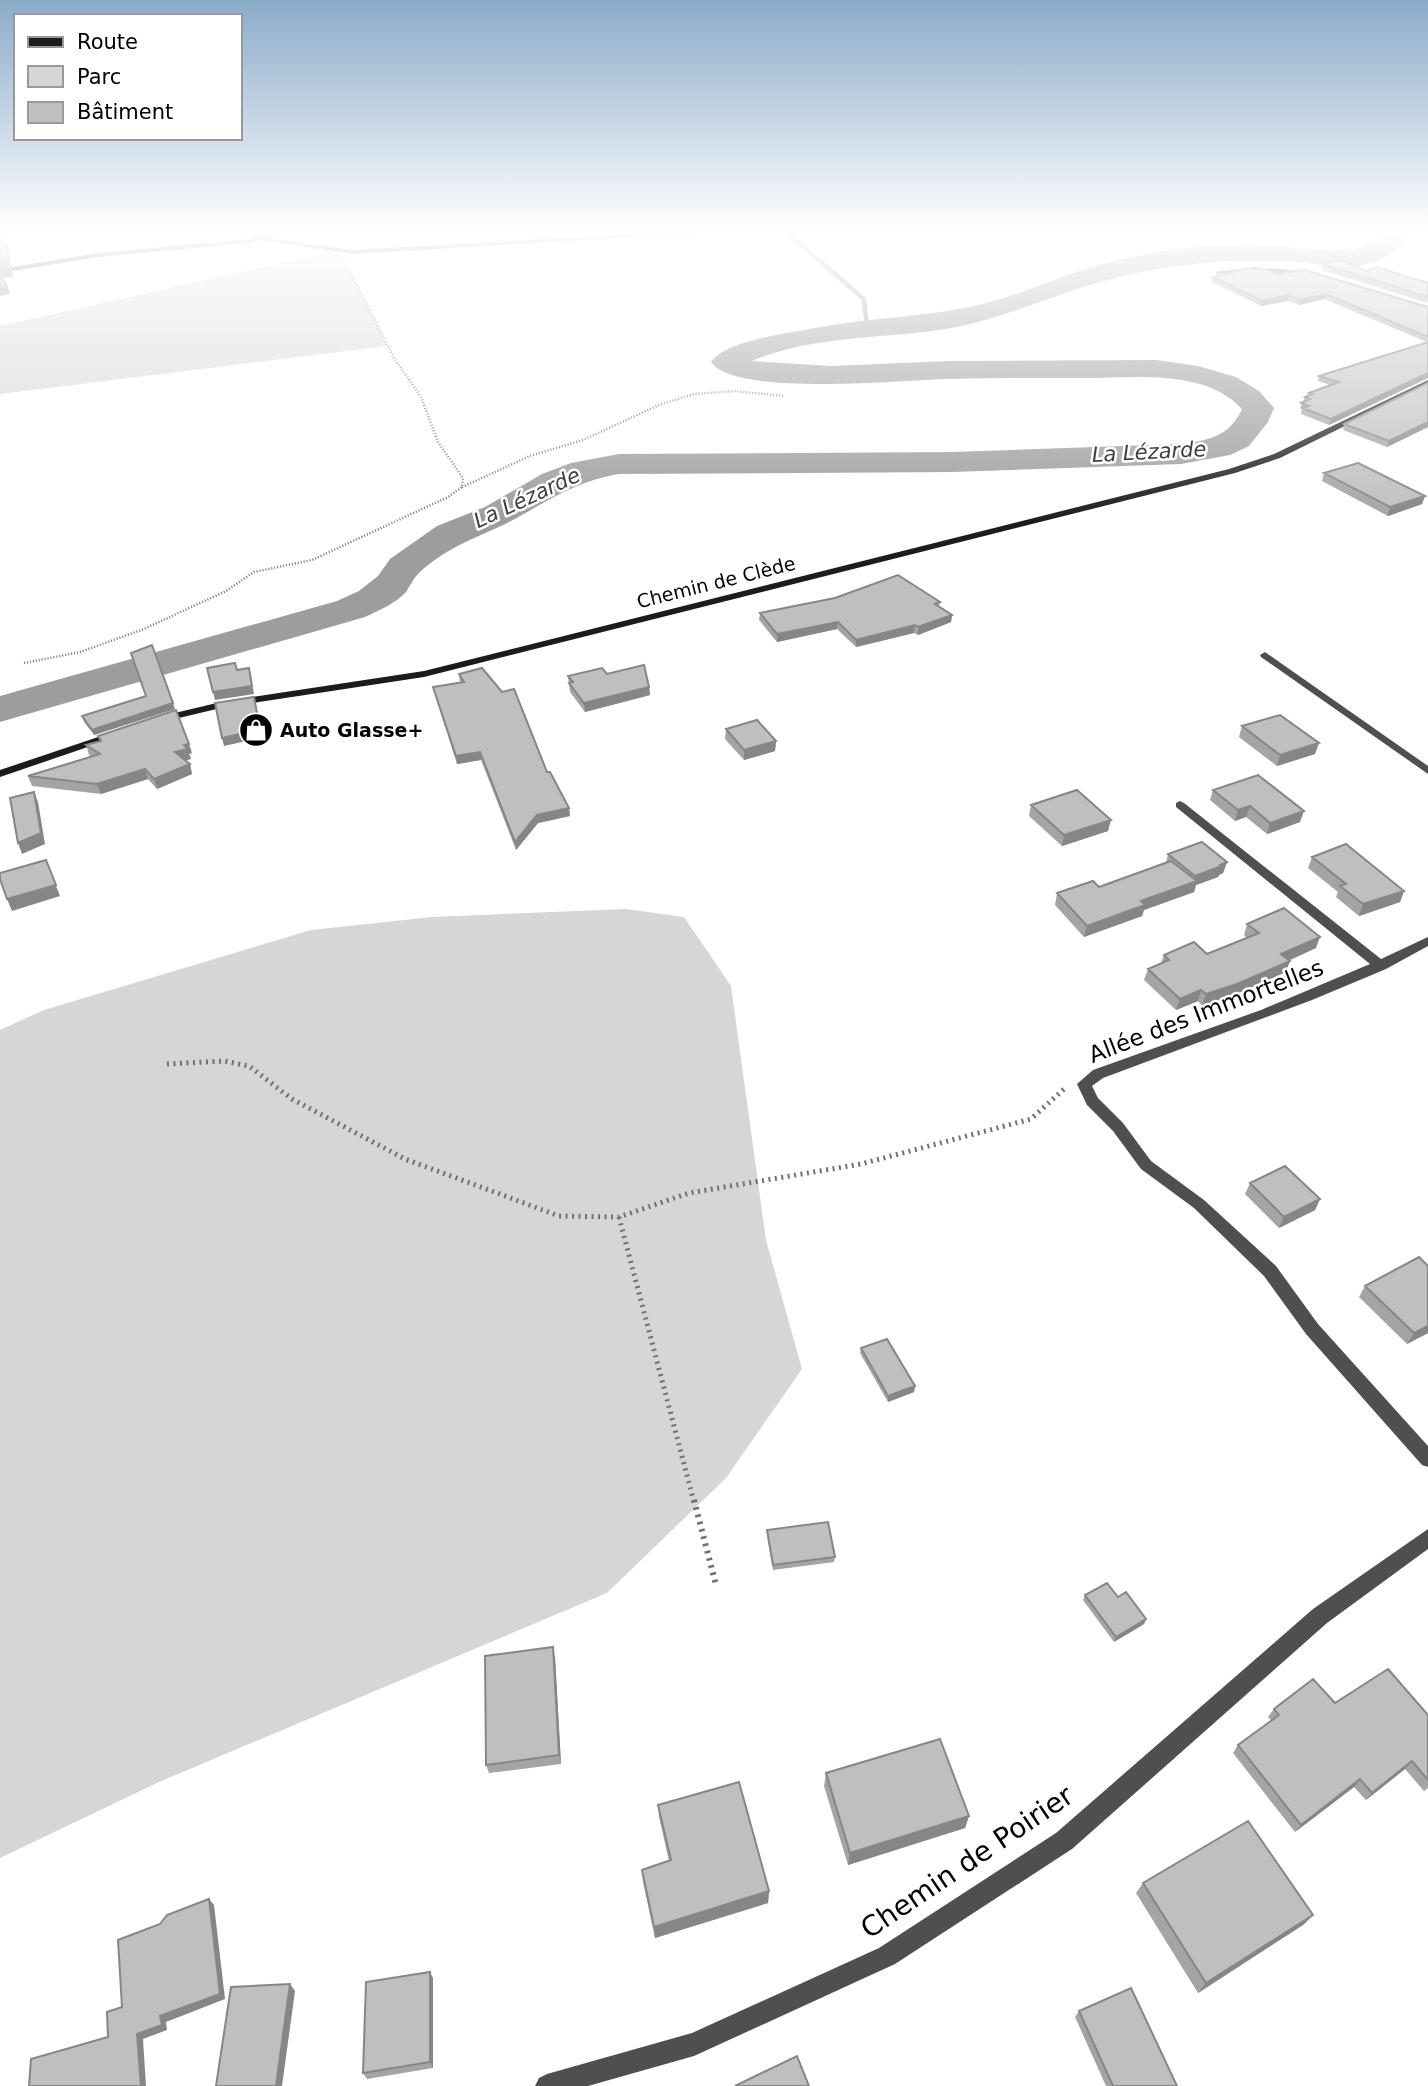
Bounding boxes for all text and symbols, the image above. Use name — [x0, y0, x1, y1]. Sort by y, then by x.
legend — [14, 14, 242, 140]
text: Route — [77, 30, 138, 54]
text: Parc — [77, 65, 121, 89]
text: Bâtiment — [77, 100, 173, 124]
water label: La Lézarde — [1091, 437, 1207, 467]
water label: La Lézarde — [470, 463, 584, 533]
street label: Chemin de Clède — [634, 552, 798, 612]
shop icon: Auto Glasse+ — [237, 711, 275, 749]
place label: Auto Glasse+ — [280, 719, 423, 741]
street label: Allée des Immortelles — [1085, 954, 1327, 1068]
street label: Chemin de Poirier — [855, 1778, 1080, 1945]

